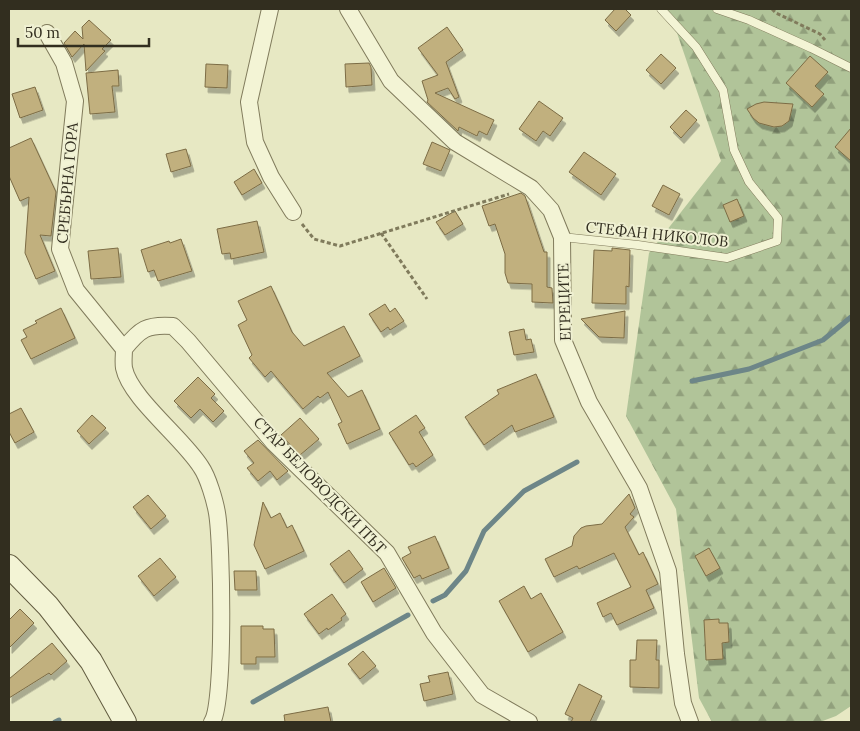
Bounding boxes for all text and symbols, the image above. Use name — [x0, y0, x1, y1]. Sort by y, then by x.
scale bar — [18, 15, 149, 47]
text: 50 m — [25, 23, 60, 42]
street label: СРЕБЪРНА ГОРА — [52, 121, 82, 244]
street label: СТЕФАН НИКОЛОВ — [585, 217, 729, 251]
street label: ЕГРЕЦИТЕ — [553, 263, 575, 341]
street label: СТАР БЕЛОВОДСКИ ПЪТ — [250, 413, 391, 558]

